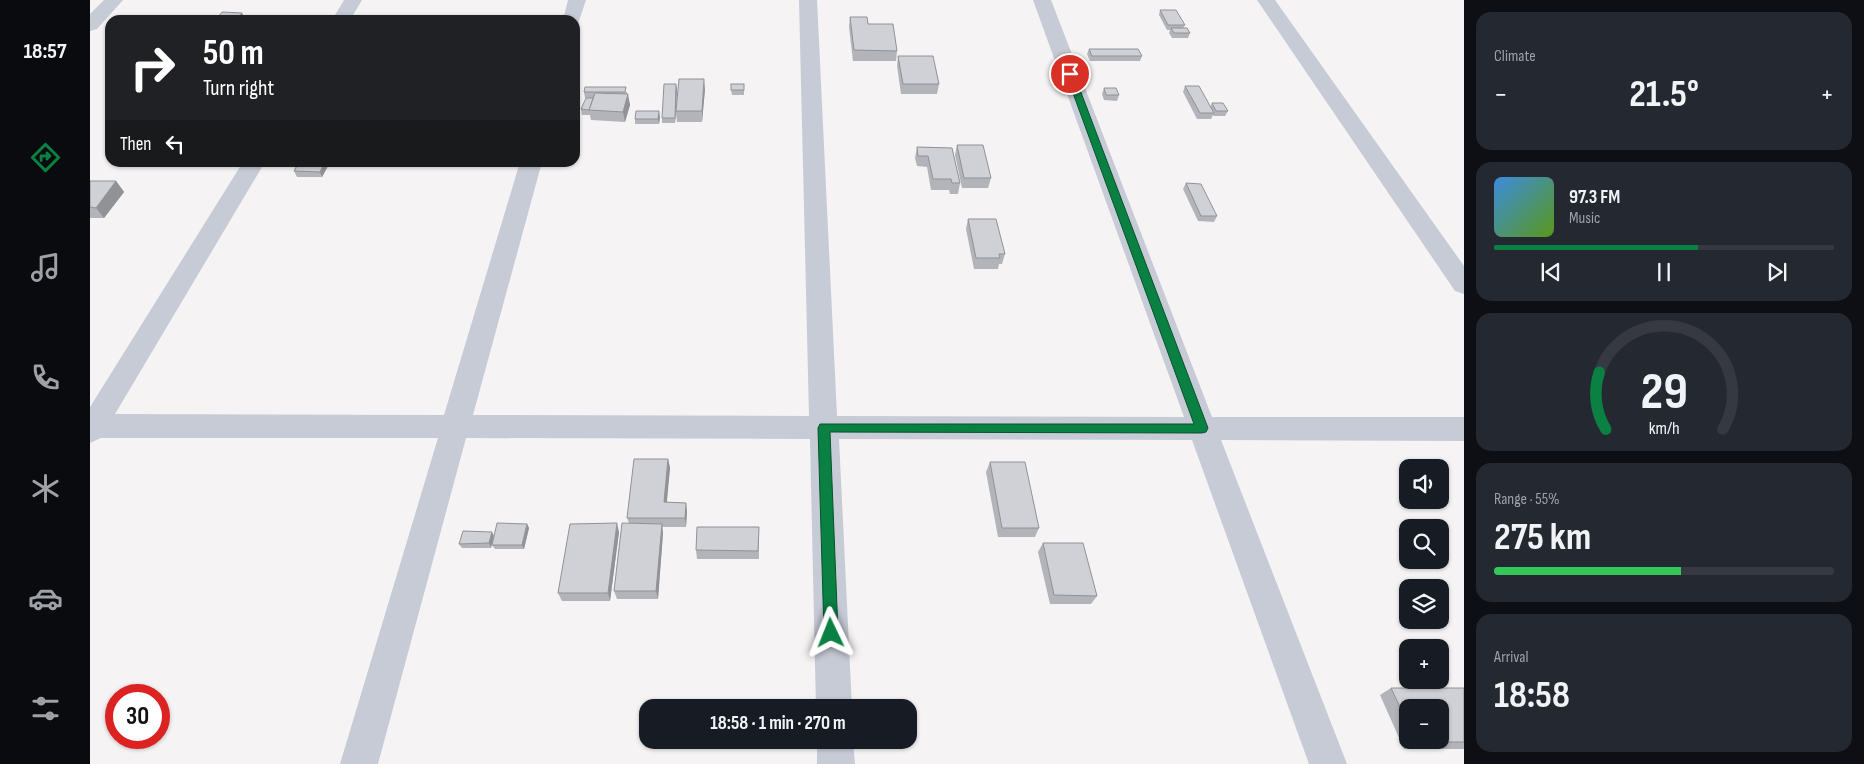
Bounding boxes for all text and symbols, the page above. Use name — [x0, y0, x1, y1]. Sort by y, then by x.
text: 50 m — [203, 32, 264, 75]
icon: right — [120, 35, 185, 100]
text: 18:57 — [23, 38, 67, 65]
text: Climate — [1494, 47, 1536, 66]
pin — [1049, 53, 1091, 95]
icon: arrive — [1056, 60, 1084, 88]
text: 21.5° — [1629, 72, 1699, 117]
text: Turn right — [203, 75, 274, 102]
text: − — [1494, 78, 1508, 111]
text: + — [1820, 78, 1834, 111]
icon: left — [161, 130, 189, 158]
text: Then — [120, 133, 151, 156]
icon: directions — [28, 140, 63, 175]
text: 97.3 FM — [1569, 186, 1620, 209]
text: Music — [1569, 209, 1600, 228]
icon: music — [28, 250, 63, 285]
icon: previous — [1537, 258, 1565, 286]
icon: pause — [1650, 258, 1678, 286]
icon: next — [1763, 258, 1791, 286]
icon: phone — [28, 360, 63, 395]
text: 29 — [1640, 361, 1688, 424]
text: km/h — [1649, 418, 1679, 439]
map controls — [1399, 459, 1449, 749]
button: sound — [1399, 459, 1449, 509]
icon: climate — [28, 471, 63, 506]
text: Range · 55% — [1494, 490, 1560, 509]
text: 275 km — [1494, 515, 1591, 560]
button: search — [1399, 519, 1449, 569]
button: layers — [1399, 579, 1449, 629]
icon: car — [28, 581, 63, 616]
position arrow — [804, 606, 856, 658]
button: + — [1399, 639, 1449, 689]
text: Arrival — [1494, 648, 1528, 667]
text: 18:58 — [1494, 673, 1570, 718]
speed limit sign: 30 — [105, 684, 170, 749]
icon: filters — [28, 691, 63, 726]
button: − — [1399, 699, 1449, 749]
text: 18:58 · 1 min · 270 m — [710, 712, 846, 735]

